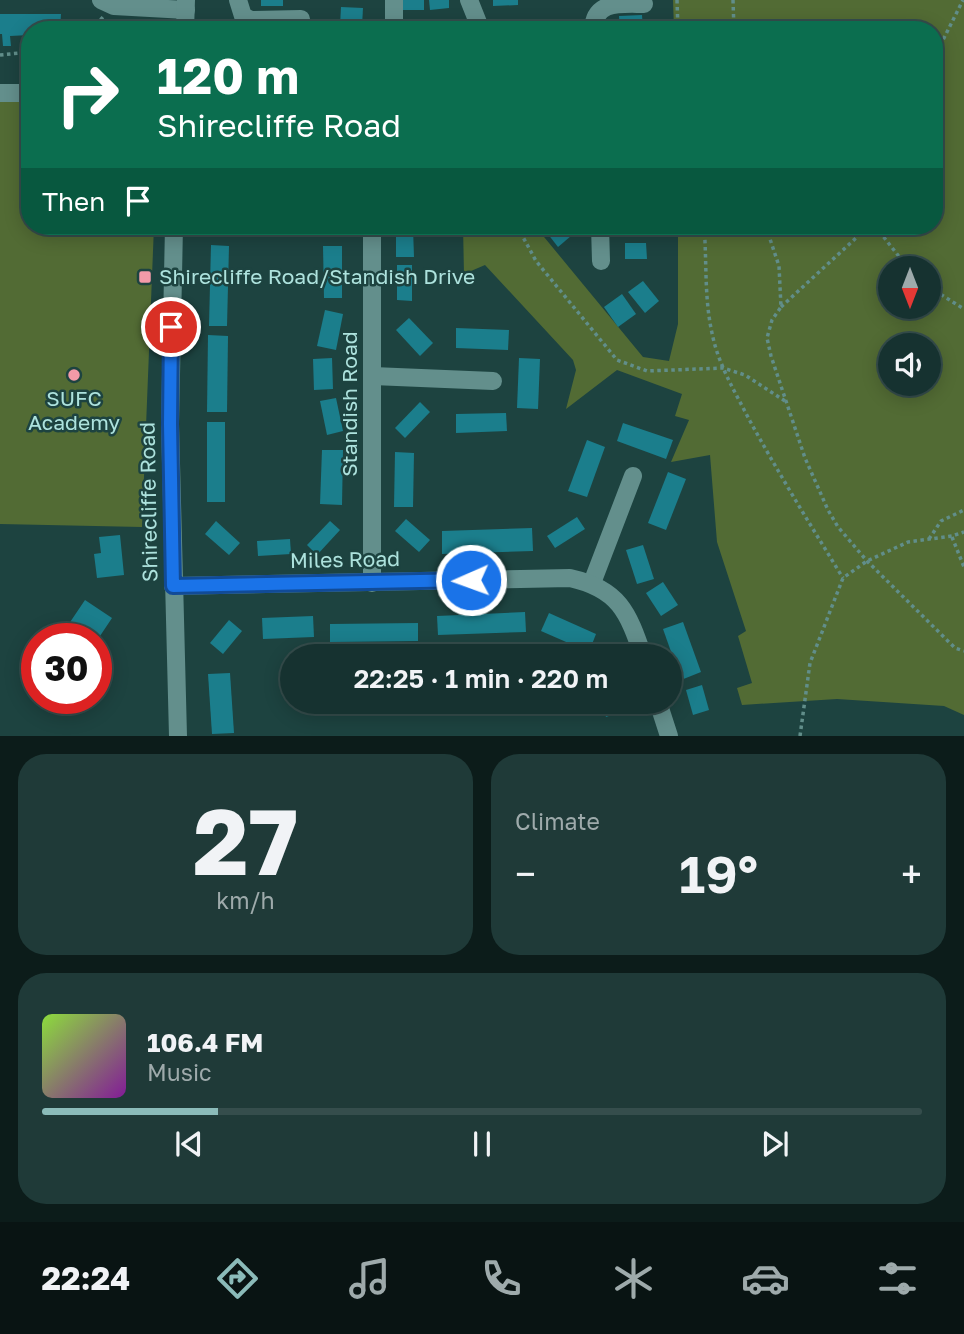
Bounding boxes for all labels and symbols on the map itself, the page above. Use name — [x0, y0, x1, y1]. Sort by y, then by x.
north arrow — [878, 256, 942, 318]
place label: Shirecliffe Road/Standish Drive — [159, 263, 475, 289]
marker: Shirecliffe Road/Standish Drive — [137, 269, 153, 285]
pin — [141, 297, 201, 357]
street label: Standish Road — [336, 331, 362, 477]
marker: SUFC Academy — [66, 367, 82, 383]
place label: SUFC Academy — [28, 385, 120, 435]
street label: Shirecliffe Road — [134, 422, 162, 582]
position arrow — [434, 543, 508, 617]
street label: Miles Road — [290, 545, 400, 573]
speed limit sign: 30 — [21, 623, 112, 714]

